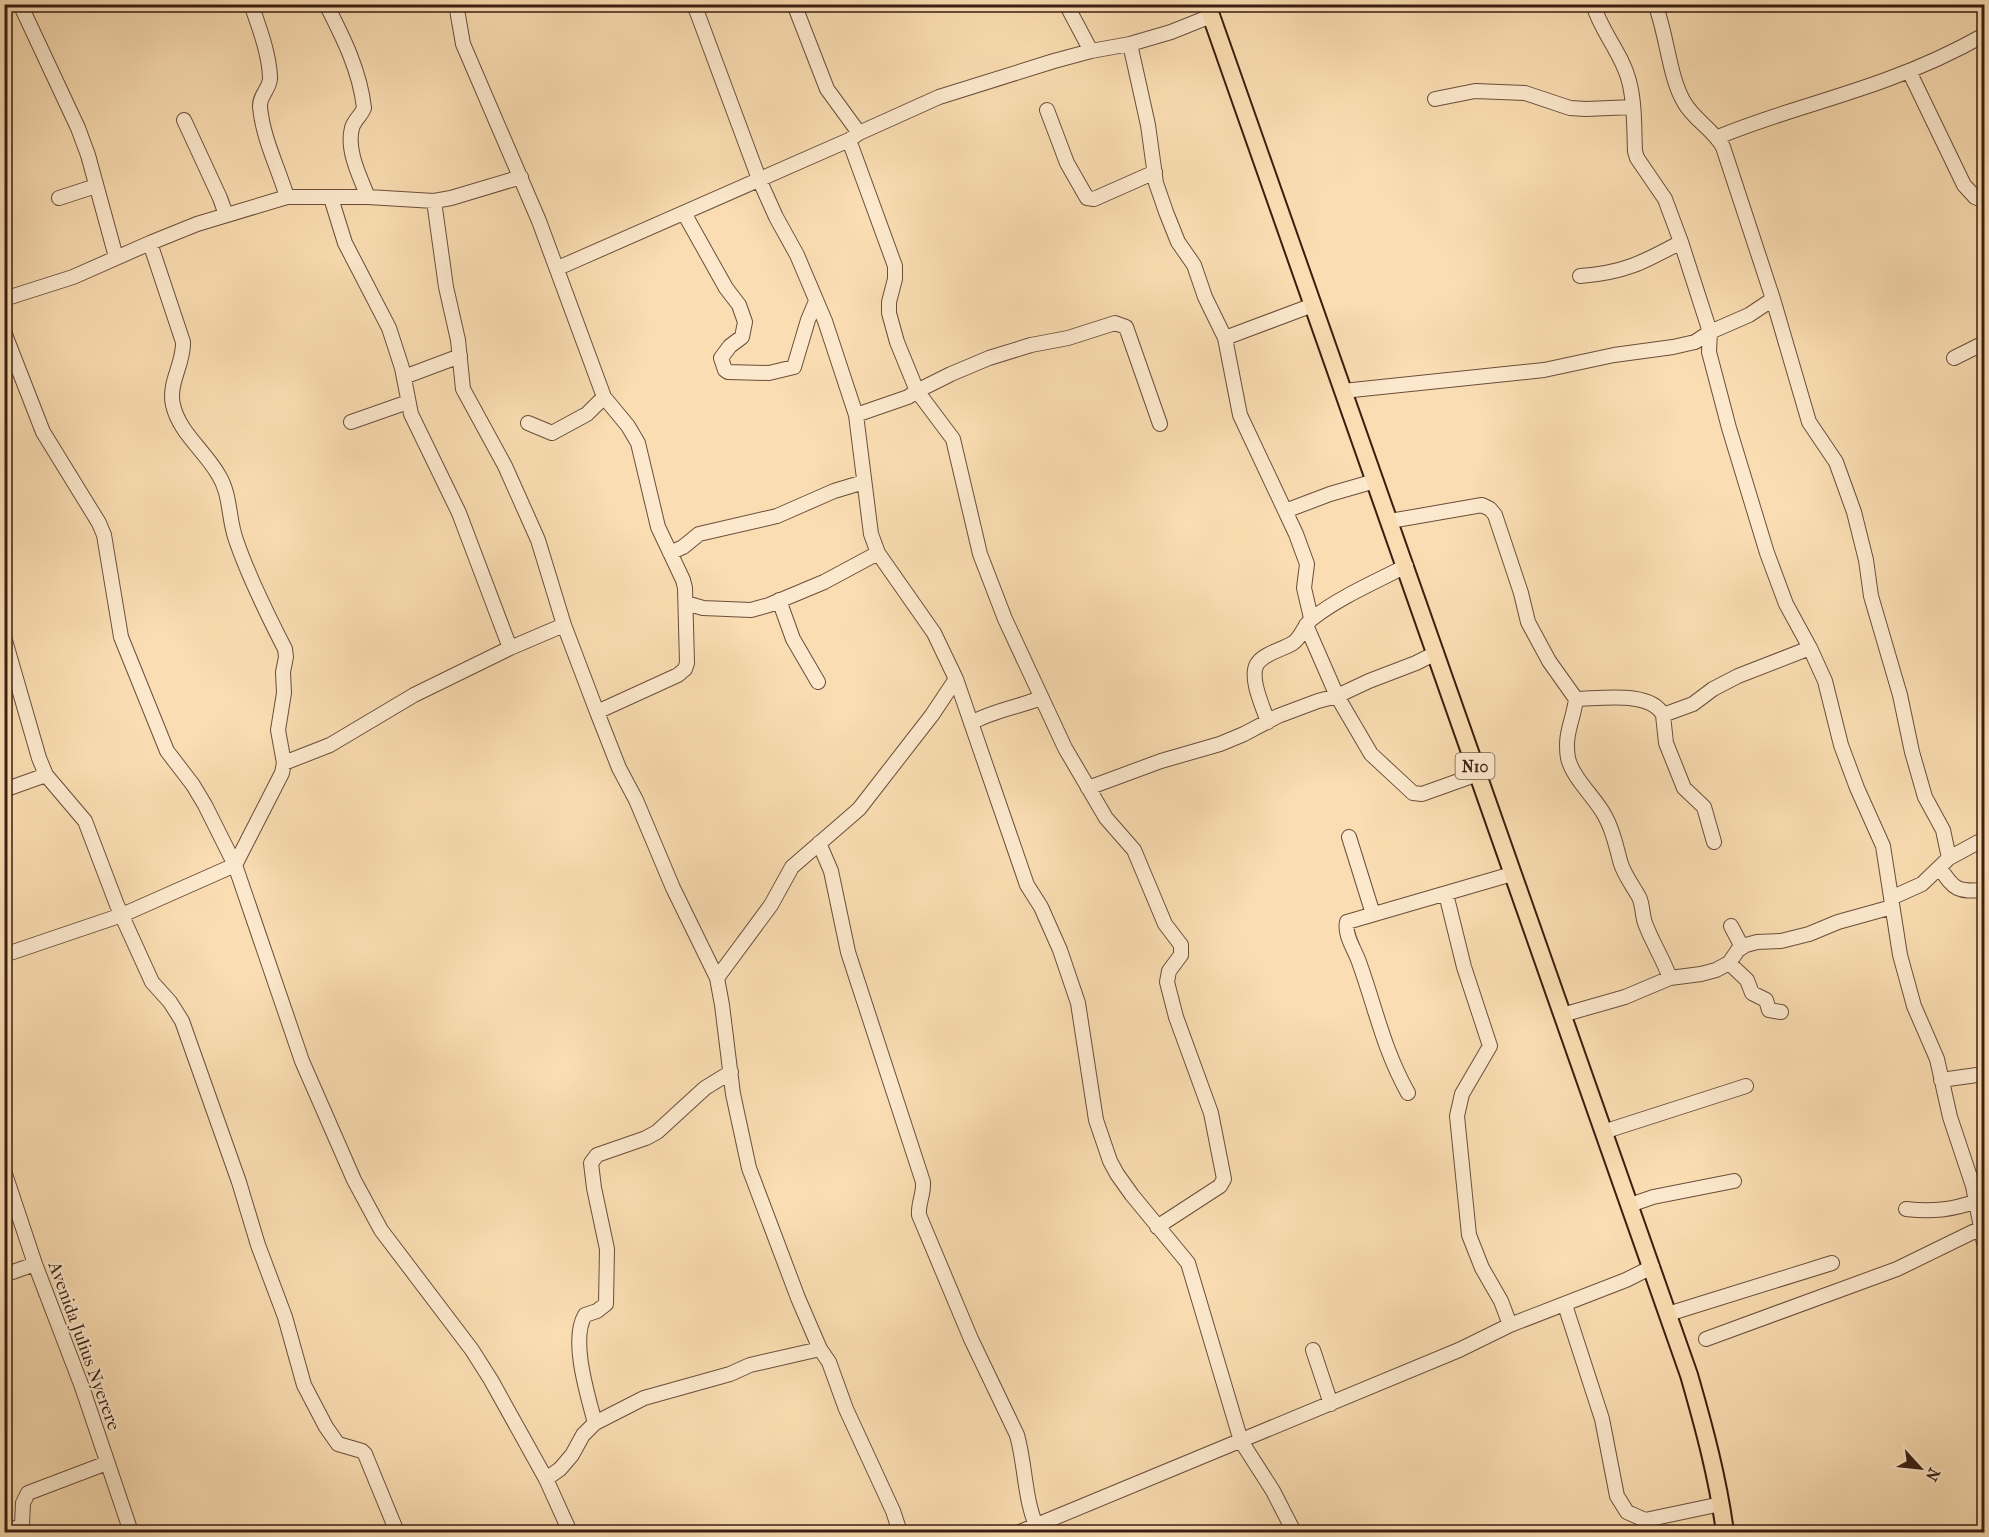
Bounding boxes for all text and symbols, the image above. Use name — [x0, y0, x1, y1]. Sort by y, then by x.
road number: N10 — [1456, 753, 1494, 779]
street label: Avenida Julius Nyerere — [43, 1258, 124, 1433]
north arrow — [1890, 1438, 1950, 1498]
text: N — [1921, 1465, 1944, 1485]

